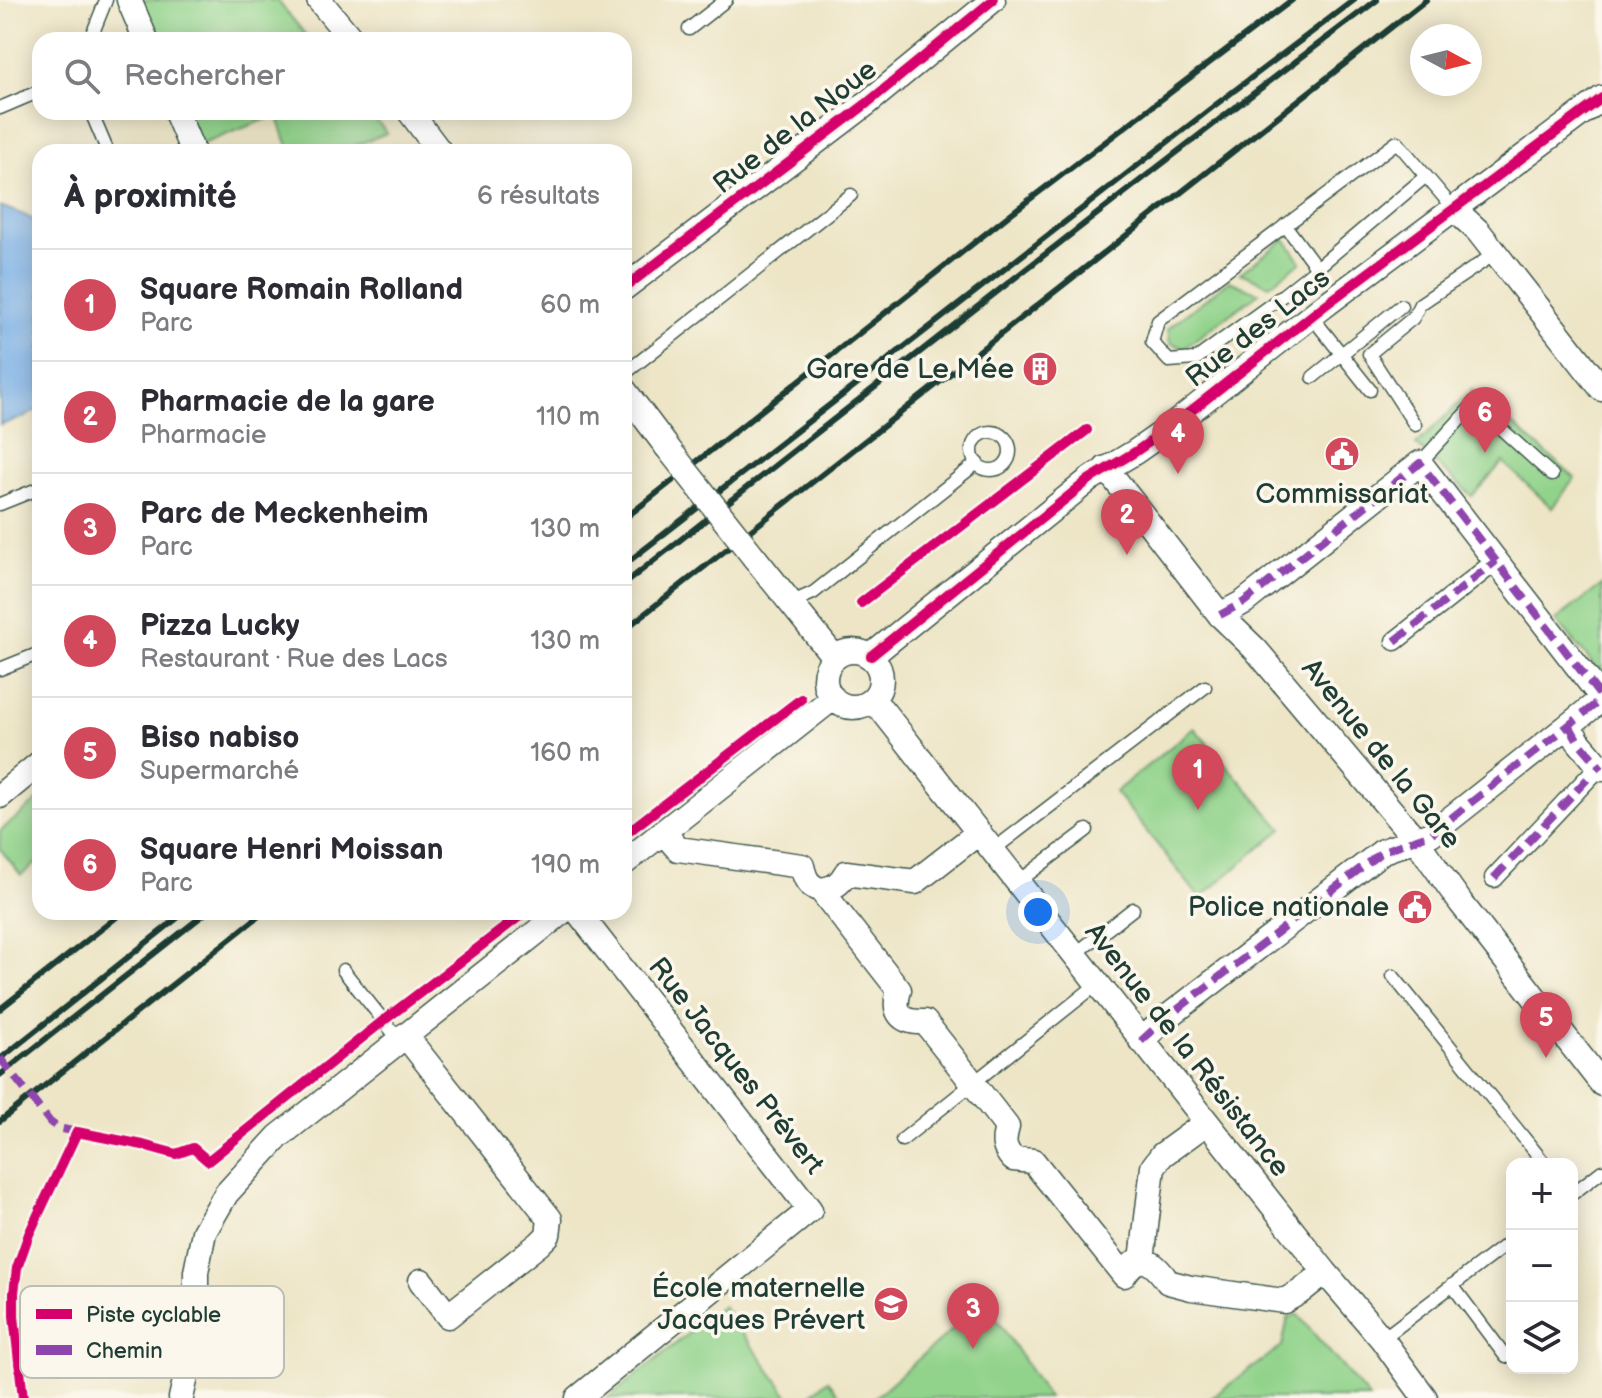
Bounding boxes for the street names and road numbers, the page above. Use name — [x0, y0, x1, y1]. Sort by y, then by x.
street label: Rue de la Noue — [707, 53, 883, 201]
street label: Rue des Lacs — [1179, 261, 1337, 394]
street label: Avenue de la Gare — [1294, 653, 1468, 855]
street label: Avenue de la Résistance — [1078, 916, 1296, 1184]
street label: Rue Jacques Prévert — [641, 951, 831, 1181]

